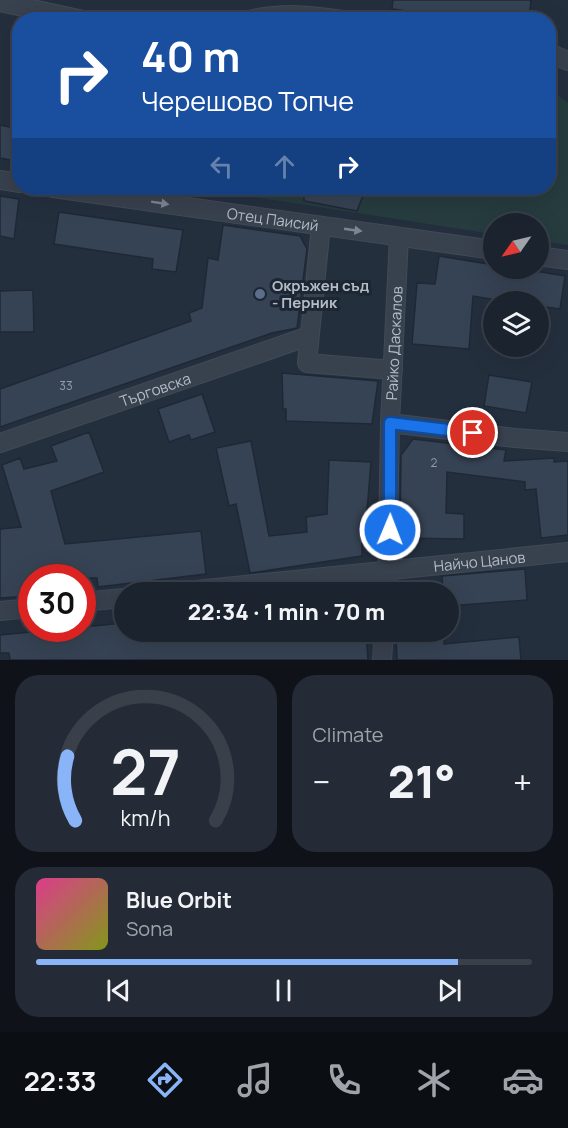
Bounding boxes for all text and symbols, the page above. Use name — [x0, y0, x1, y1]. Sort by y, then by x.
text: 40 m — [141, 27, 240, 85]
icon: right — [42, 36, 120, 114]
text: Черешово Топче — [141, 82, 354, 119]
icon: left — [205, 150, 238, 183]
icon: ahead — [268, 150, 301, 183]
icon: right — [331, 150, 364, 183]
one-way arrow — [150, 199, 169, 208]
street label: Отец Паисий — [226, 202, 320, 236]
north arrow — [483, 213, 549, 279]
map controls — [483, 213, 549, 357]
one-way arrow — [343, 226, 362, 235]
place label: Окръжен съд - Перник — [272, 275, 370, 313]
street label: Райко Даскалов — [381, 286, 407, 401]
marker: Окръжен съд - Перник — [253, 287, 267, 301]
button: layers — [483, 291, 549, 357]
street label: Търговска — [117, 367, 193, 411]
house number: 33 — [59, 377, 73, 394]
pin — [447, 407, 498, 458]
icon: arrive — [456, 416, 489, 449]
house number: 2 — [431, 454, 438, 471]
position arrow — [358, 498, 422, 562]
street label: Найчо Цанов — [433, 546, 526, 576]
speed limit sign: 30 — [18, 564, 96, 642]
text: 22:34 · 1 min · 70 m — [188, 597, 385, 627]
text: Climate — [313, 721, 384, 748]
text: 27 — [111, 728, 181, 814]
text: 21° — [388, 750, 456, 812]
text: − — [313, 759, 330, 804]
text: + — [513, 759, 532, 804]
text: km/h — [121, 803, 171, 832]
text: Blue Orbit — [126, 885, 232, 915]
text: Sona — [126, 915, 173, 942]
icon: previous — [102, 974, 135, 1007]
icon: pause — [267, 974, 300, 1007]
icon: next — [433, 974, 466, 1007]
icon: directions — [144, 1059, 186, 1101]
icon: music — [234, 1059, 276, 1101]
icon: phone — [323, 1059, 365, 1101]
icon: climate — [413, 1059, 455, 1101]
icon: car — [502, 1059, 544, 1101]
text: 22:33 — [24, 1062, 97, 1099]

